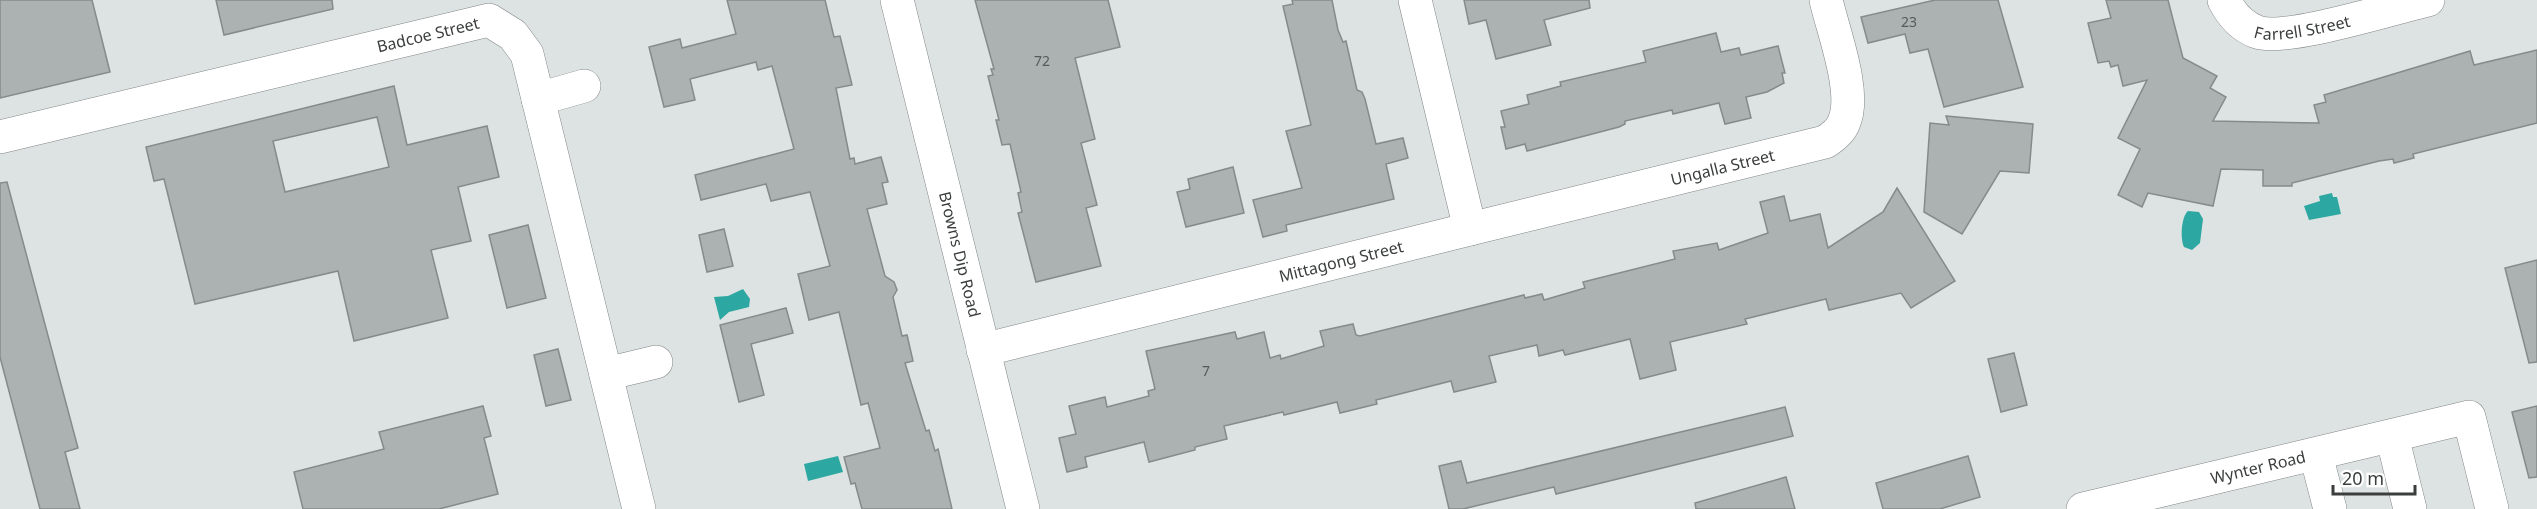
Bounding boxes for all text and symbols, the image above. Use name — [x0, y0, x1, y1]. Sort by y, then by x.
street label: Farrell Street — [2252, 10, 2353, 45]
street label: Badcoe Street — [375, 12, 482, 57]
house number: 23 — [1901, 12, 1917, 31]
house number: 72 — [1034, 51, 1050, 70]
street label: Ungalla Street — [1668, 144, 1777, 190]
street label: Browns Dip Road — [934, 189, 986, 319]
street label: Mittagong Street — [1277, 235, 1406, 287]
house number: 7 — [1202, 361, 1210, 380]
street label: Wynter Road — [2208, 445, 2308, 489]
scale bar — [2333, 458, 2416, 496]
text: 20 m — [2342, 466, 2384, 490]

